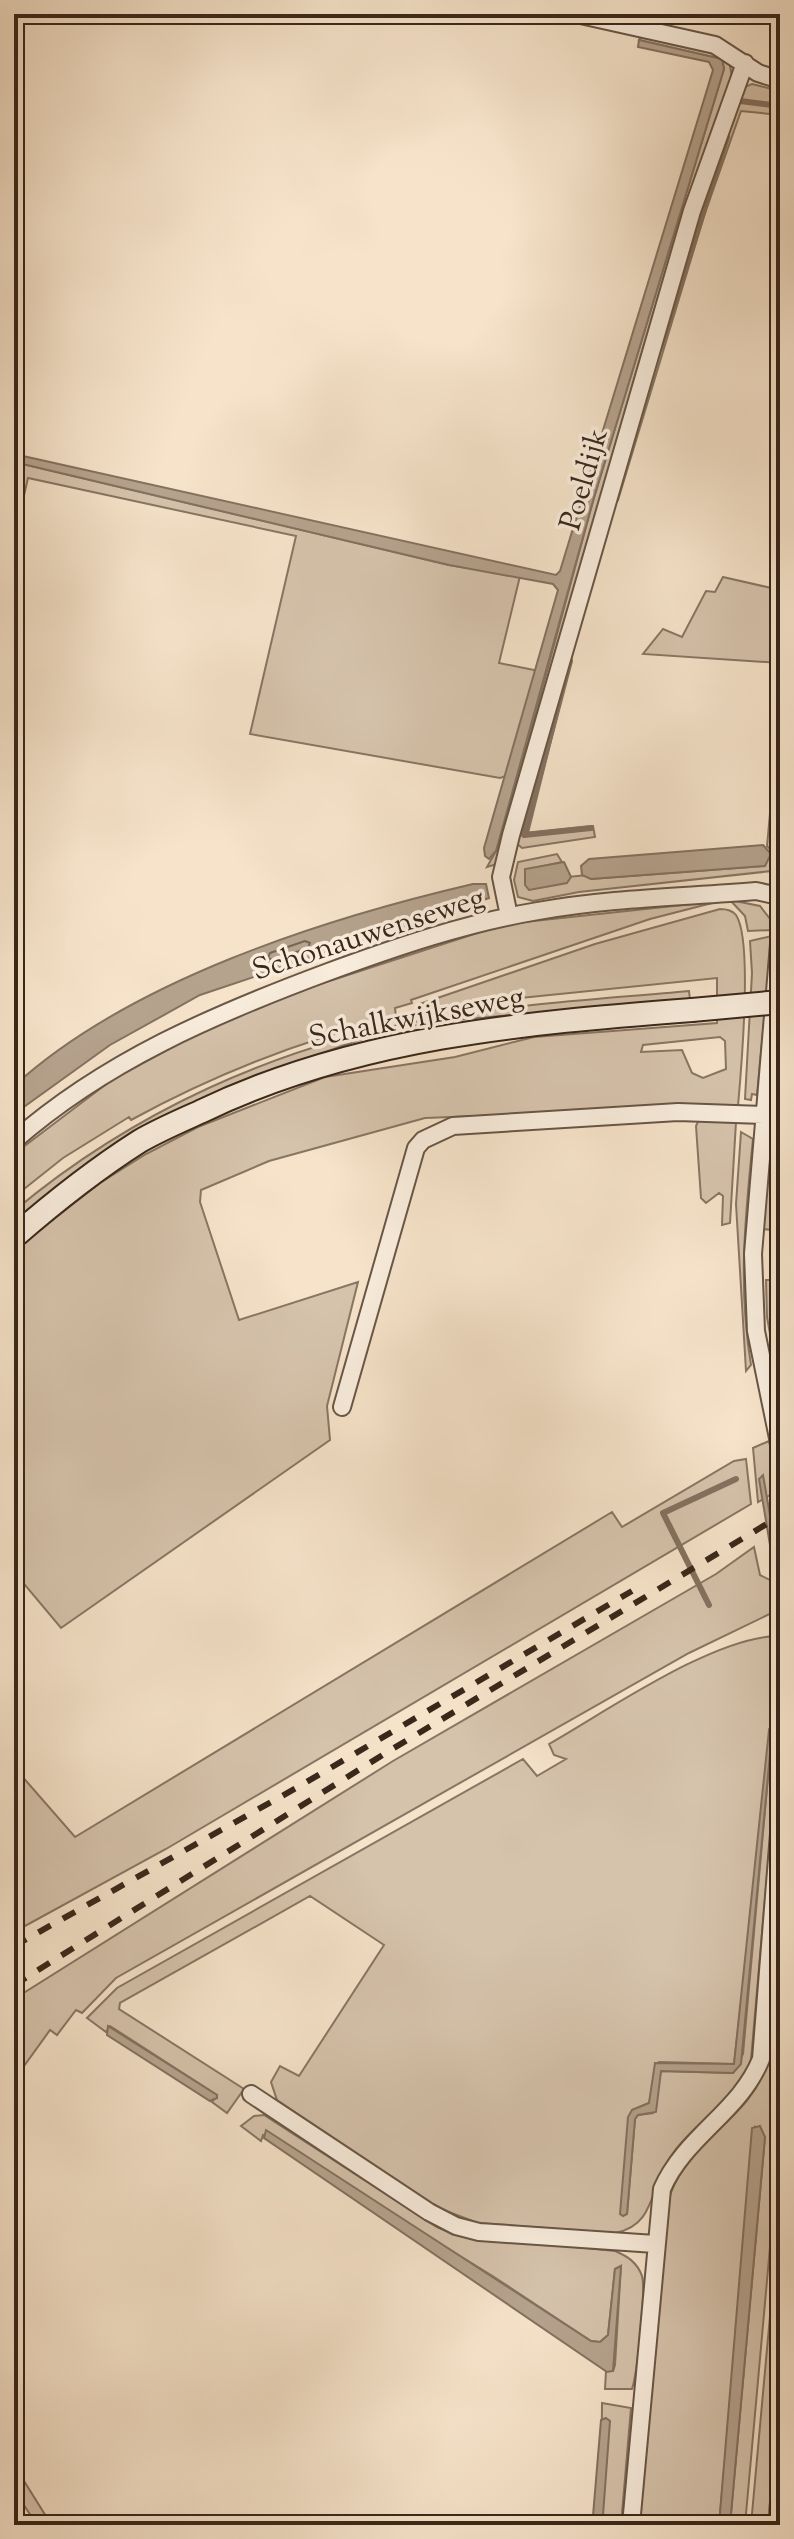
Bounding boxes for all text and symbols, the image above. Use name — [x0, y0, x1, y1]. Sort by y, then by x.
street label: Poeldijk — [550, 424, 620, 536]
street label: Schonauwenseweg — [247, 878, 491, 993]
street label: Schalkwijkseweg — [305, 977, 528, 1060]

